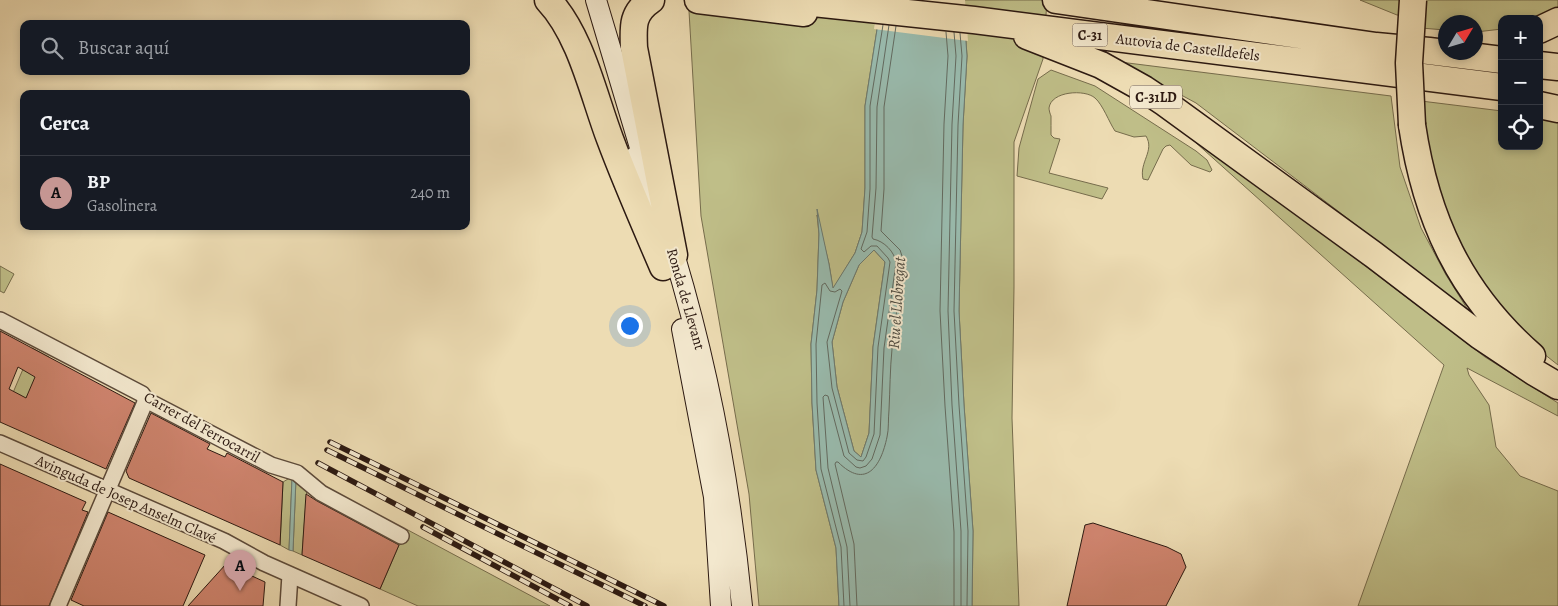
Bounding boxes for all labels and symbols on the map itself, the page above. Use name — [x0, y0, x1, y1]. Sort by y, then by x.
north arrow — [1438, 15, 1483, 60]
road number: C-31 — [1072, 24, 1108, 46]
street label: Autovia de Castelldefels — [1114, 28, 1261, 66]
road number: C-31LD — [1130, 85, 1182, 108]
street label: Ronda de Llevant — [662, 246, 710, 352]
water label: Riu el Llobregat — [883, 255, 911, 350]
your location — [617, 313, 643, 339]
street label: Carrer del Ferrocarril — [140, 387, 264, 467]
street label: Avinguda de Josep Anselm Clavé — [32, 450, 220, 548]
pin: A — [224, 550, 256, 591]

